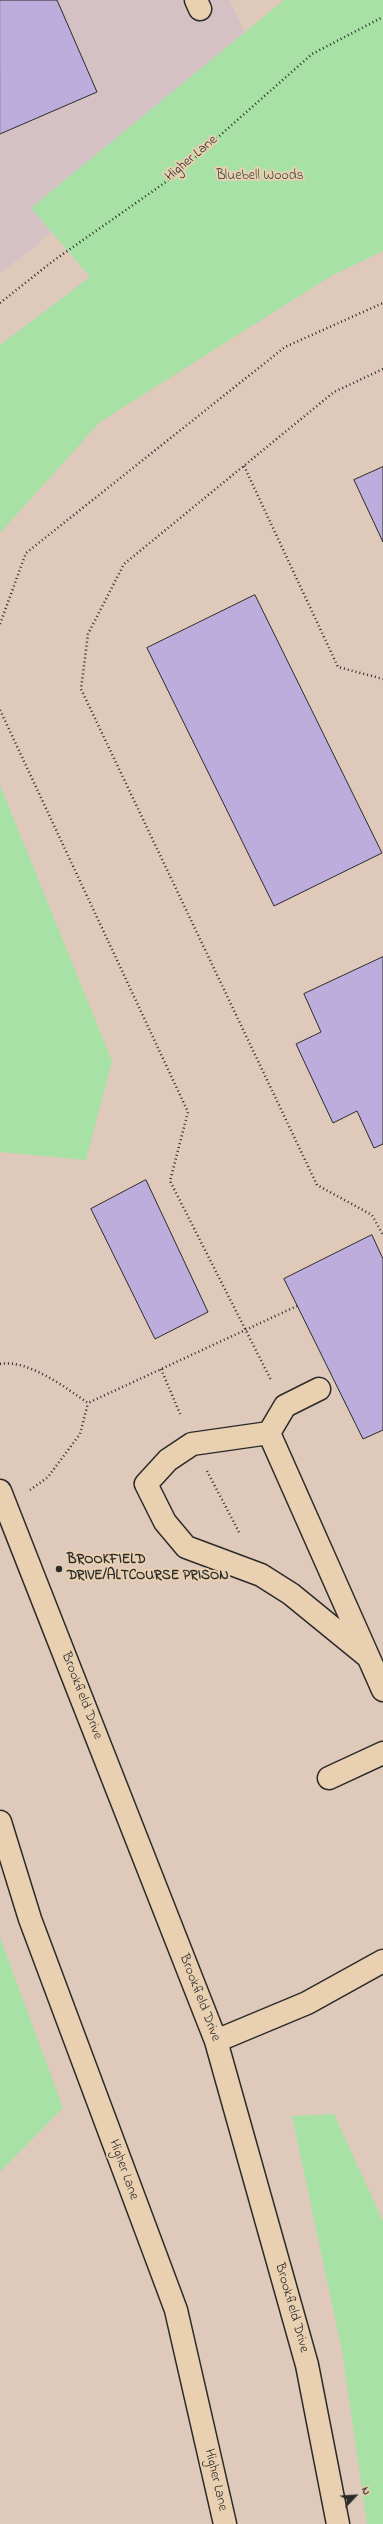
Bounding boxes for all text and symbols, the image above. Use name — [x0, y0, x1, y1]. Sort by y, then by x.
street label: Higher Lane — [162, 132, 222, 186]
park label: Bluebell Woods — [216, 169, 304, 185]
place label: BROOKFIELD DRIVE/ALTCOURSE PRISON — [67, 1553, 229, 1586]
marker: BROOKFIELD DRIVE/ALTCOURSE PRISON — [54, 1564, 64, 1574]
street label: Brookfield Drive — [57, 1650, 105, 1742]
street label: Brookfield Drive — [175, 1952, 223, 2044]
street label: Higher Lane — [104, 2137, 142, 2203]
street label: Brookfield Drive — [270, 2261, 312, 2355]
street label: Higher Lane — [200, 2447, 230, 2513]
north arrow — [335, 2476, 375, 2516]
text: N — [357, 2484, 375, 2498]

